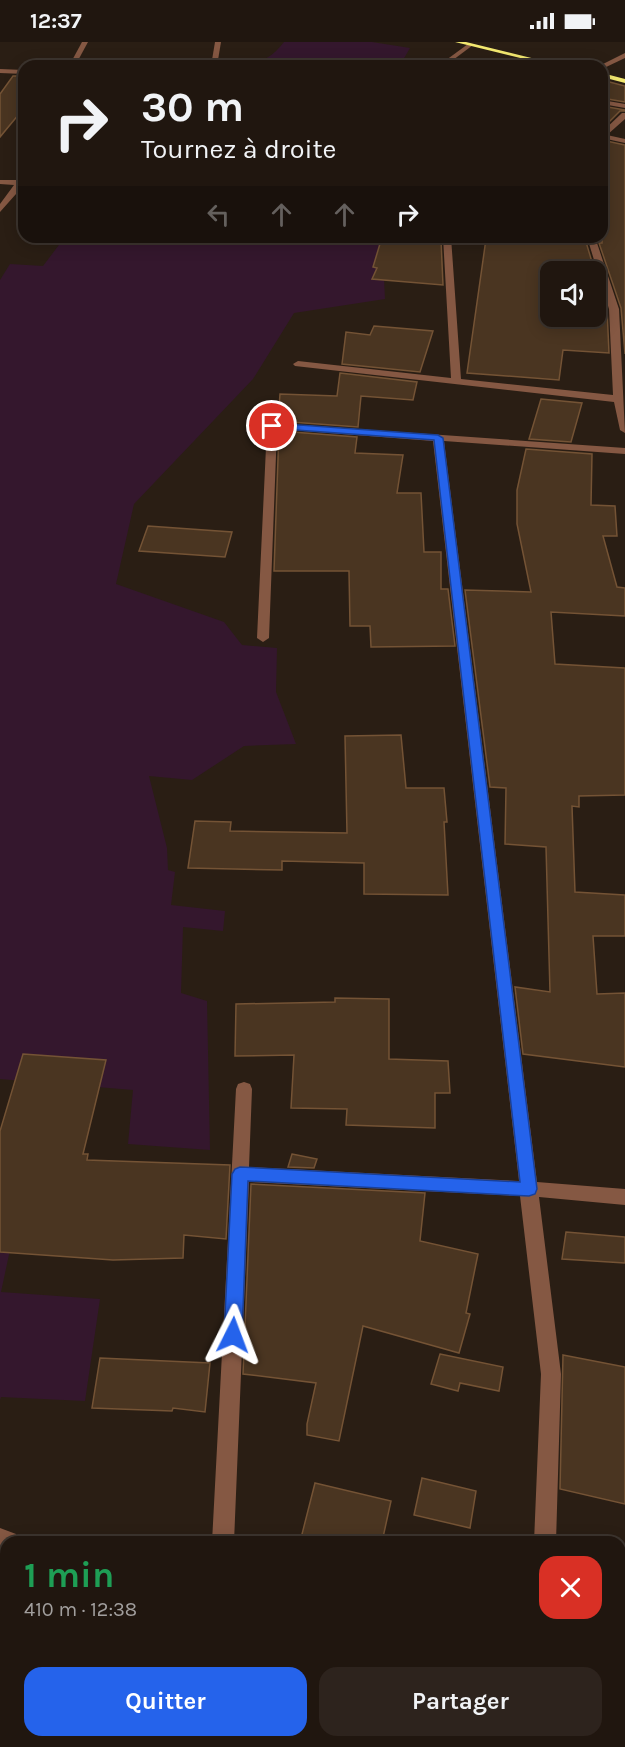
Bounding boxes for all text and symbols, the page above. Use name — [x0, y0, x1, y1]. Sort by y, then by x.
text: 12:37 — [30, 8, 82, 34]
text: 30 m — [141, 82, 244, 132]
icon: right — [42, 84, 120, 162]
text: Tournez à droite — [141, 133, 336, 165]
icon: left — [202, 198, 235, 231]
icon: ahead — [265, 198, 298, 231]
icon: ahead — [328, 198, 361, 231]
icon: right — [391, 198, 424, 231]
map controls — [540, 261, 606, 327]
button: sound — [540, 261, 606, 327]
pin — [246, 400, 297, 451]
icon: arrive — [255, 409, 288, 442]
position arrow — [201, 1303, 265, 1367]
text: 1 min — [24, 1554, 114, 1596]
button: close — [539, 1556, 602, 1619]
text: 410 m · 12:38 — [24, 1598, 137, 1621]
button: Quitter — [24, 1667, 307, 1736]
button: Partager — [319, 1667, 602, 1736]

